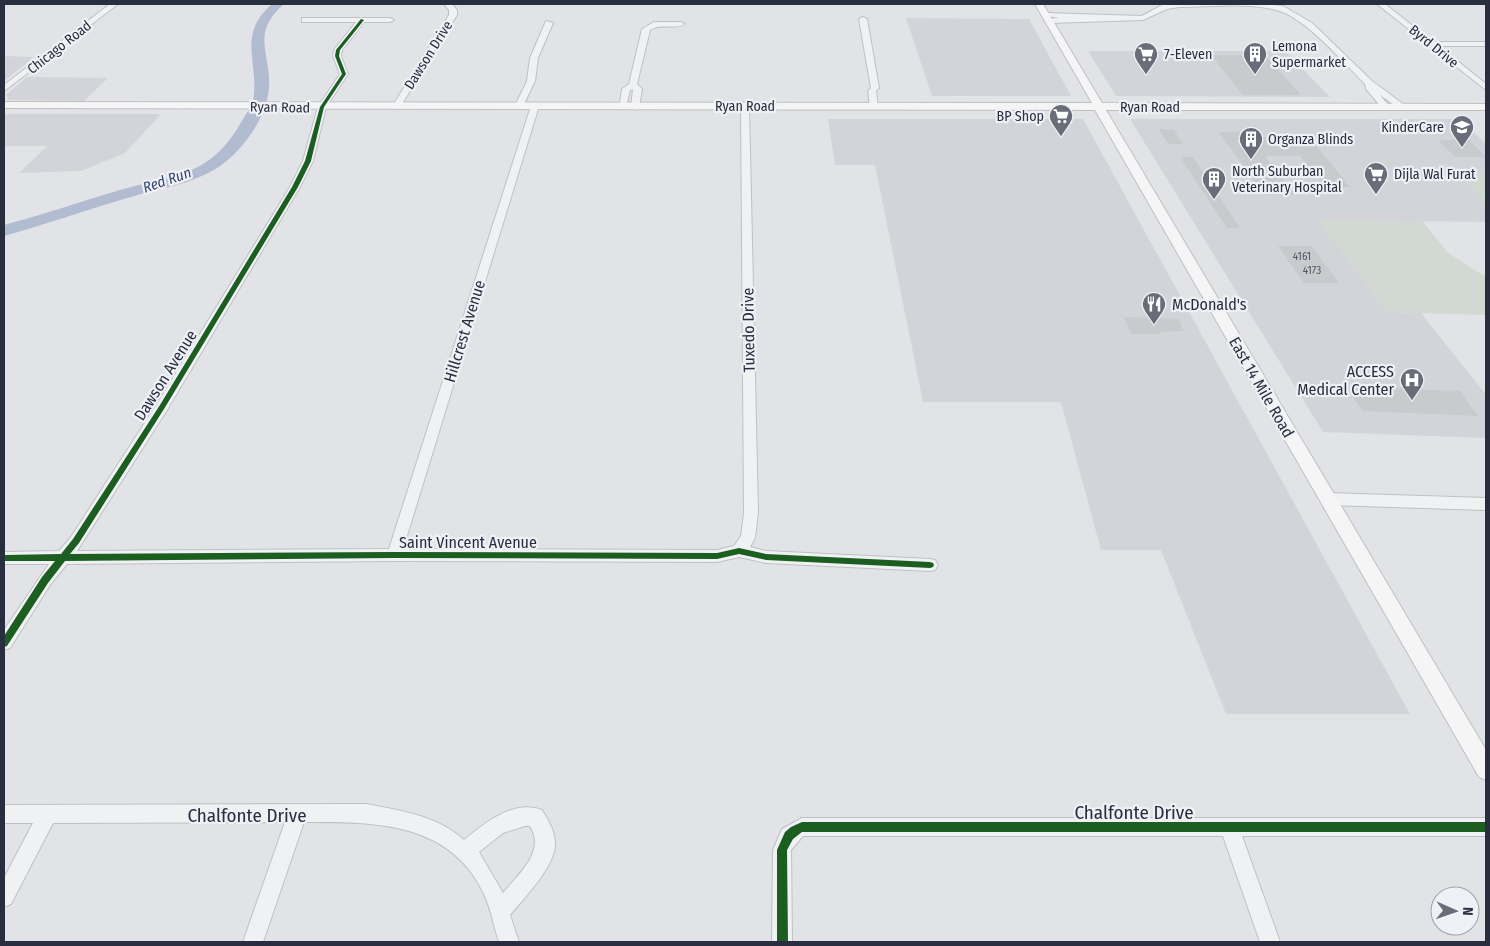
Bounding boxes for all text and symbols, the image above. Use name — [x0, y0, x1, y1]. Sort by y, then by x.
street label: Chicago Road — [24, 17, 95, 78]
street label: Dawson Drive — [401, 18, 456, 93]
street label: Byrd Drive — [1405, 21, 1462, 72]
place label: Lemona Supermarket — [1272, 38, 1346, 71]
supermarket icon: 7-Eleven — [1133, 41, 1159, 75]
building icon: Lemona Supermarket — [1242, 41, 1268, 75]
place label: 7-Eleven — [1164, 46, 1212, 63]
street label: Ryan Road — [250, 98, 310, 117]
street label: Ryan Road — [715, 98, 775, 115]
street label: Ryan Road — [1120, 99, 1180, 116]
supermarket icon: BP Shop — [1048, 103, 1074, 137]
place label: BP Shop — [997, 108, 1044, 125]
school or university icon: KinderCare — [1449, 114, 1475, 148]
place label: KinderCare — [1381, 119, 1444, 136]
building icon: Organza Blinds — [1238, 126, 1264, 160]
place label: Organza Blinds — [1268, 131, 1353, 148]
supermarket icon: Dijla Wal Furat — [1363, 161, 1389, 195]
water label: Red Run — [140, 163, 194, 197]
place label: North Suburban Veterinary Hospital — [1232, 163, 1342, 196]
building icon: North Suburban Veterinary Hospital — [1201, 166, 1227, 200]
place label: Dijla Wal Furat — [1394, 166, 1476, 183]
house number: 4161 — [1293, 250, 1311, 263]
house number: 4173 — [1303, 264, 1321, 277]
street label: Hillcrest Avenue — [440, 278, 489, 385]
street label: Tuxedo Drive — [738, 287, 759, 372]
restaurant icon: McDonald's — [1141, 291, 1167, 325]
place label: McDonald's — [1172, 295, 1247, 314]
street label: Dawson Avenue — [130, 327, 201, 424]
street label: East 14 Mile Road — [1225, 334, 1298, 441]
place label: ACCESS Medical Center — [1297, 362, 1394, 399]
hospital icon: ACCESS Medical Center — [1399, 367, 1425, 401]
street label: Saint Vincent Avenue — [399, 533, 537, 552]
street label: Chalfonte Drive — [1074, 801, 1194, 824]
street label: Chalfonte Drive — [187, 804, 307, 827]
north arrow — [1430, 886, 1480, 936]
text: N — [1459, 907, 1476, 916]

